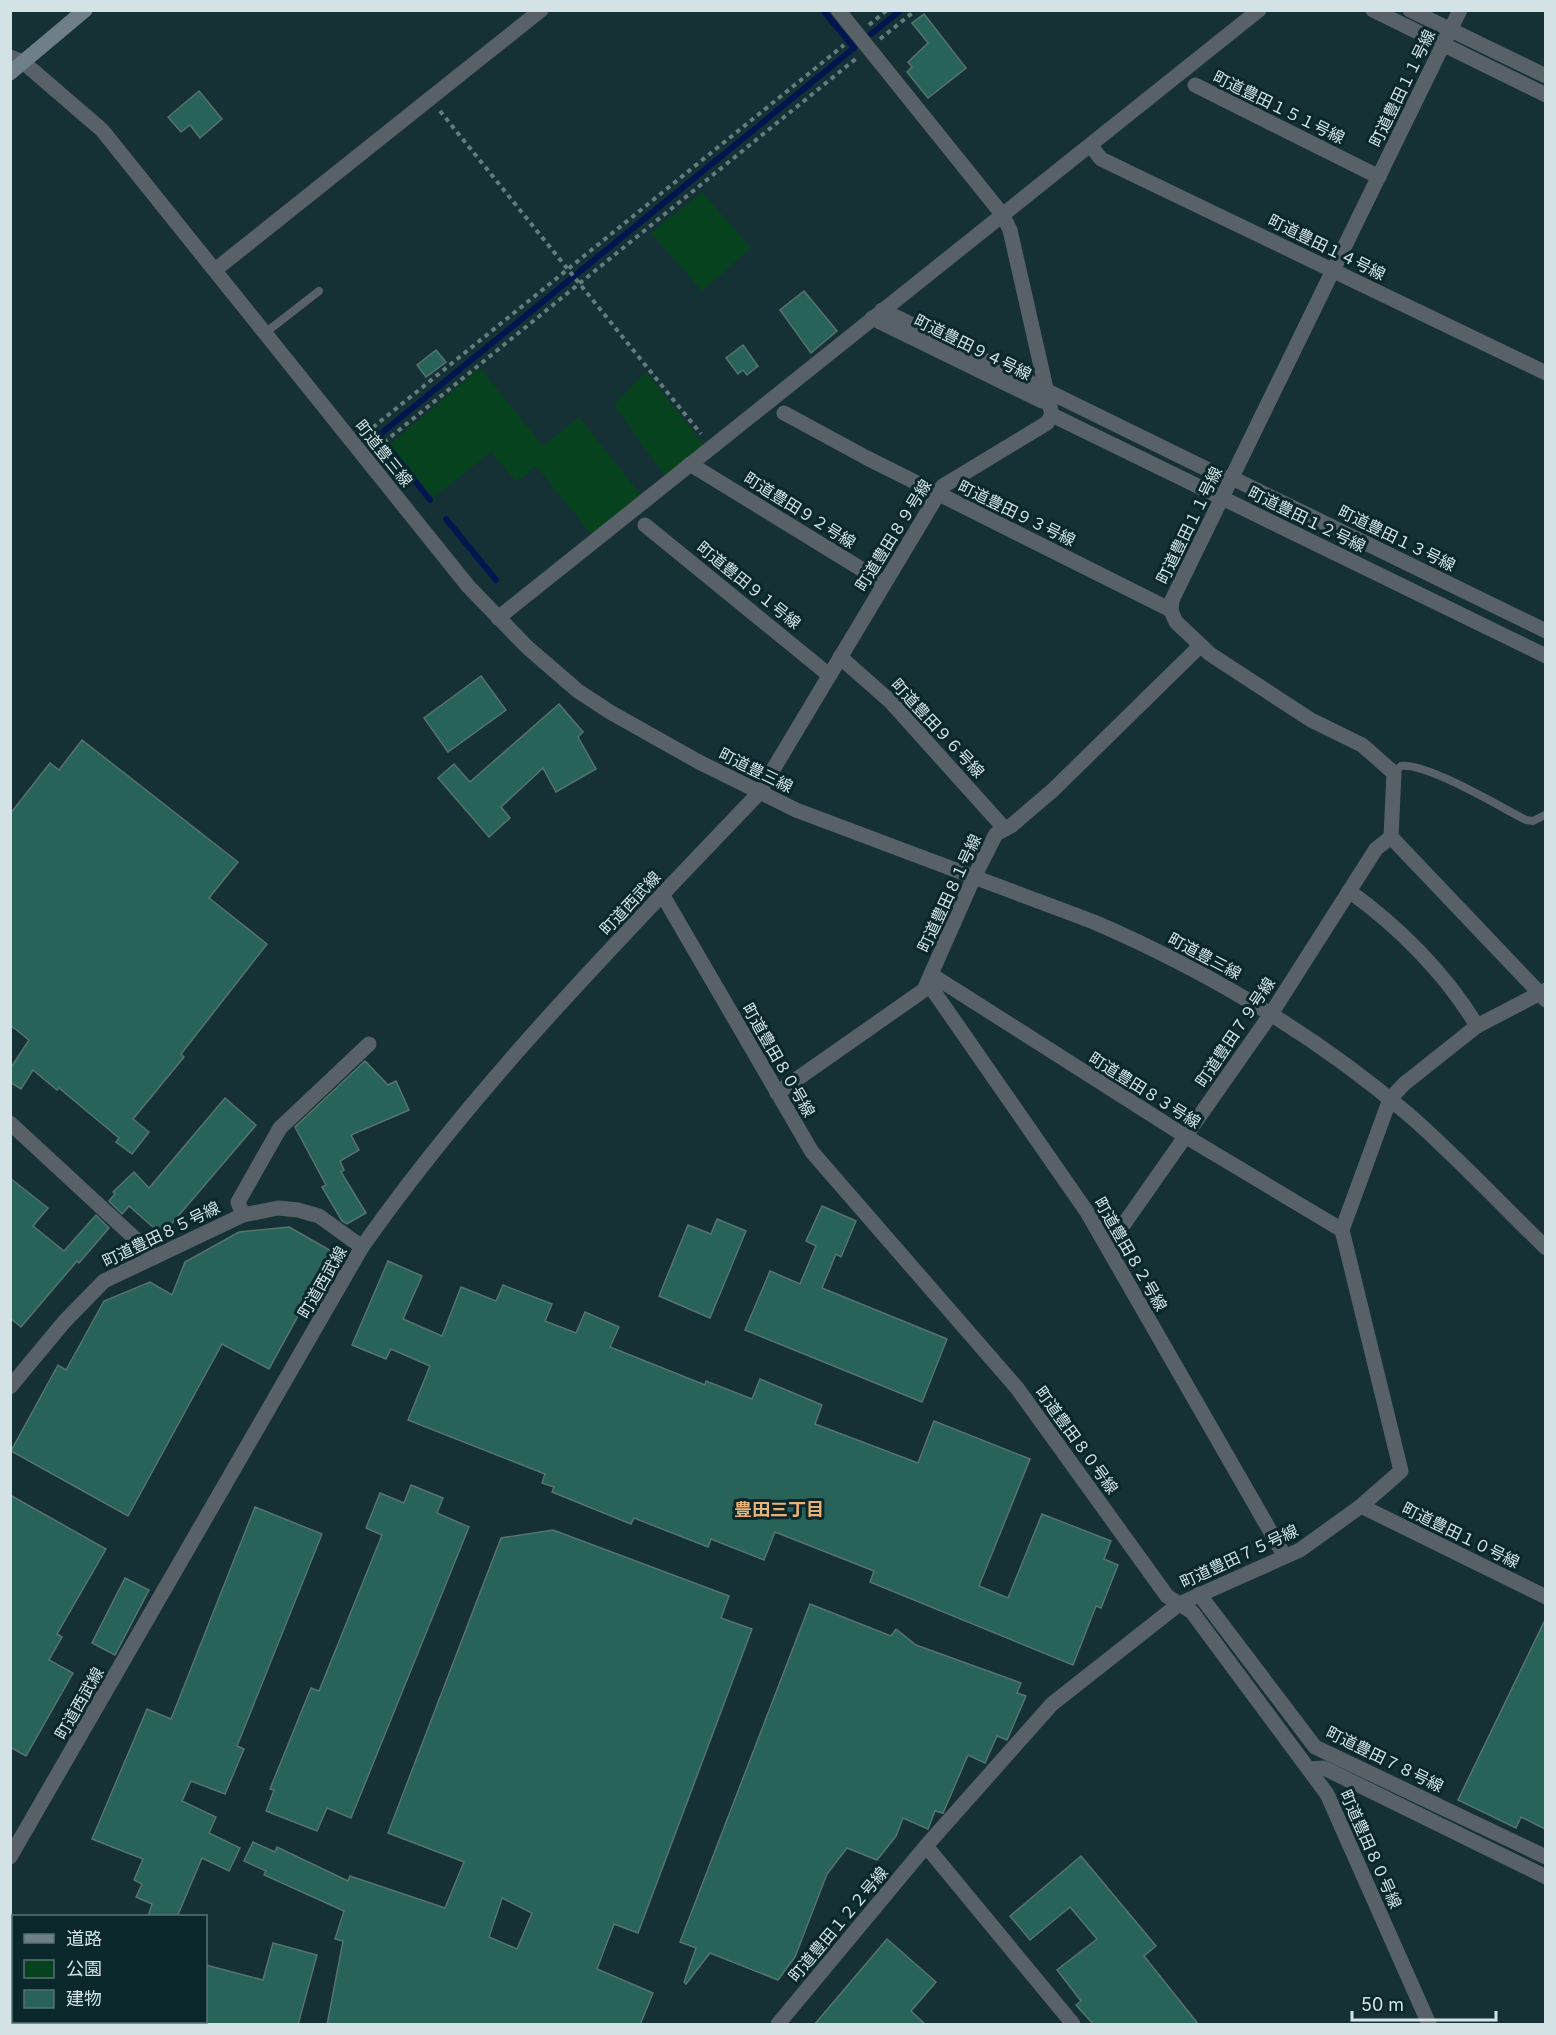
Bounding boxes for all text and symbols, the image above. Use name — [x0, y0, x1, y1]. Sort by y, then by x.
street label: 町道豊田１１号線 — [1365, 26, 1439, 150]
street label: 町道豊田１５１号線 — [1210, 66, 1348, 148]
street label: 町道豊田１４号線 — [1265, 210, 1389, 284]
street label: 町道豊田９４号線 — [911, 310, 1035, 384]
street label: 町道豊三線 — [351, 416, 417, 490]
street label: 町道豊田１１号線 — [1152, 463, 1226, 587]
street label: 町道豊田９２号線 — [740, 468, 860, 552]
street label: 町道豊田８９号線 — [851, 475, 935, 595]
street label: 町道豊田９３号線 — [955, 476, 1079, 550]
street label: 町道豊田１２号線 — [1245, 482, 1369, 556]
street label: 町道豊田１３号線 — [1335, 501, 1459, 575]
street label: 町道豊田９１号線 — [693, 537, 805, 633]
street label: 町道豊田９６号線 — [887, 674, 989, 782]
street label: 町道豊三線 — [716, 743, 796, 797]
street label: 町道豊田８１号線 — [913, 831, 985, 955]
street label: 町道西武線 — [595, 867, 665, 939]
street label: 町道豊三線 — [1165, 928, 1245, 984]
street label: 町道豊田７９号線 — [1191, 973, 1279, 1091]
street label: 町道豊田８０号線 — [738, 1000, 820, 1120]
street label: 町道豊田８３号線 — [1085, 1048, 1205, 1132]
street label: 町道豊田８２号線 — [1090, 1194, 1172, 1314]
street label: 町道豊田８５号線 — [99, 1197, 223, 1271]
street label: 町道西武線 — [293, 1242, 351, 1322]
street label: 町道豊田８０号線 — [1031, 1382, 1123, 1498]
street label: 町道豊田１０号線 — [1399, 1498, 1523, 1572]
district label: 豊田三丁目 — [734, 1499, 824, 1520]
street label: 町道豊田７５号線 — [1177, 1520, 1301, 1592]
street label: 町道西武線 — [50, 1663, 108, 1743]
street label: 町道豊田７８号線 — [1323, 1722, 1447, 1796]
street label: 町道豊田８０号線 — [1336, 1786, 1406, 1912]
street label: 町道豊田１２２号線 — [784, 1862, 892, 1986]
legend — [12, 1915, 207, 2023]
text: 道路 — [66, 1928, 102, 1949]
text: 公園 — [66, 1958, 102, 1979]
scale bar — [1352, 1984, 1496, 2022]
text: 建物 — [66, 1988, 102, 2009]
text: 50 m — [1361, 1994, 1404, 2015]

